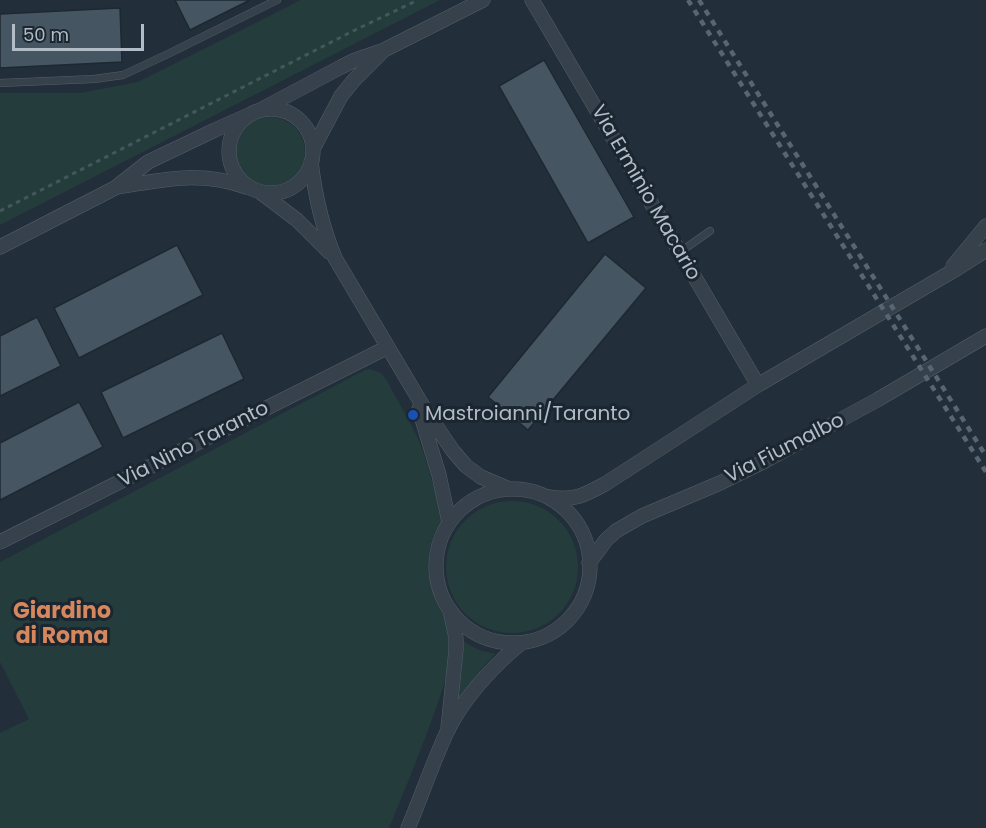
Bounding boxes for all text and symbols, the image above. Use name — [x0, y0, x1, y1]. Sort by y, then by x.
scale bar — [15, 12, 147, 50]
text: 50 m — [23, 22, 69, 47]
street label: Via Erminio Macario — [585, 101, 705, 285]
street label: Via Nino Taranto — [115, 397, 273, 493]
place label: Mastroianni/Taranto — [425, 403, 630, 427]
marker: Mastroianni/Taranto — [406, 408, 420, 422]
street label: Via Fiumalbo — [721, 409, 849, 489]
district label: Giardino di Roma — [13, 599, 111, 650]

